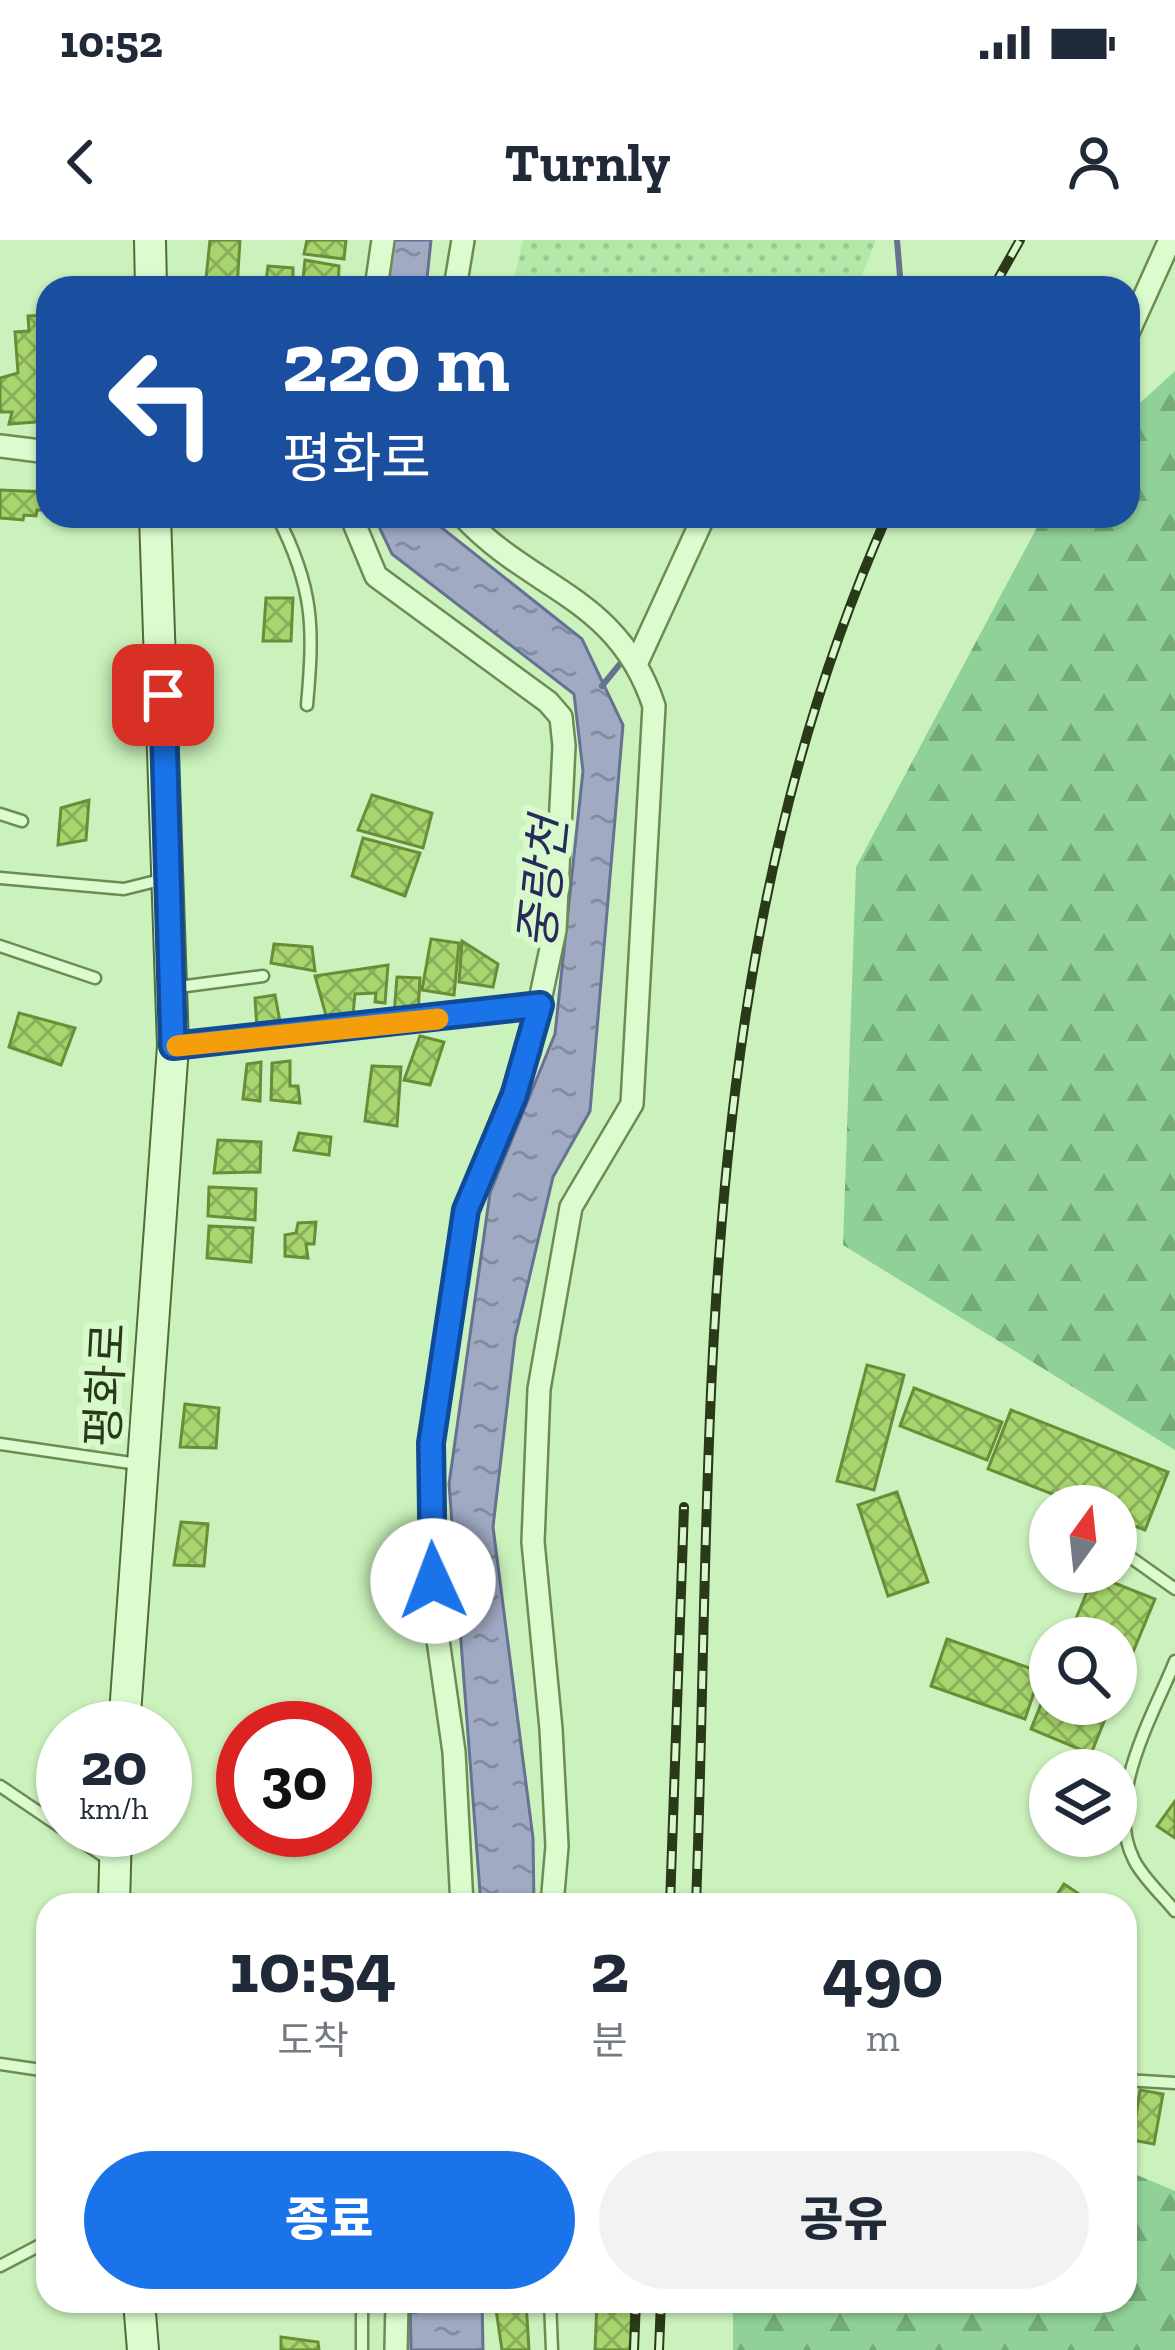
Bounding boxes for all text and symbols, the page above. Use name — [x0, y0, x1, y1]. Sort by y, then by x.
text: 10:52 — [60, 15, 163, 69]
icon: back — [48, 129, 114, 195]
icon: person — [1061, 129, 1127, 195]
text: Turnly — [505, 130, 670, 195]
text: 220 m — [282, 312, 510, 413]
icon: left — [84, 324, 240, 480]
text: 평화로 — [282, 426, 431, 491]
pin — [112, 644, 214, 746]
icon: arrive — [130, 662, 196, 728]
water label: 중랑천 — [508, 809, 579, 952]
street label: 평화로 — [76, 1322, 136, 1448]
north arrow — [1029, 1485, 1137, 1593]
map controls — [1029, 1485, 1137, 1857]
position arrow — [370, 1518, 496, 1644]
button: search — [1029, 1617, 1137, 1725]
speed limit sign: 30 — [216, 1701, 372, 1857]
text: 20 — [81, 1728, 147, 1800]
button: layers — [1029, 1749, 1137, 1857]
text: km/h — [80, 1791, 148, 1827]
text: 10:54 — [230, 1924, 397, 2010]
text: 2 — [590, 1924, 629, 2010]
text: 490 — [822, 1929, 943, 2015]
text: m — [866, 2014, 900, 2061]
text: 도착 — [277, 2017, 349, 2064]
text: 분 — [592, 2017, 627, 2064]
button: 종료 — [84, 2151, 575, 2289]
button: 공유 — [599, 2151, 1089, 2289]

